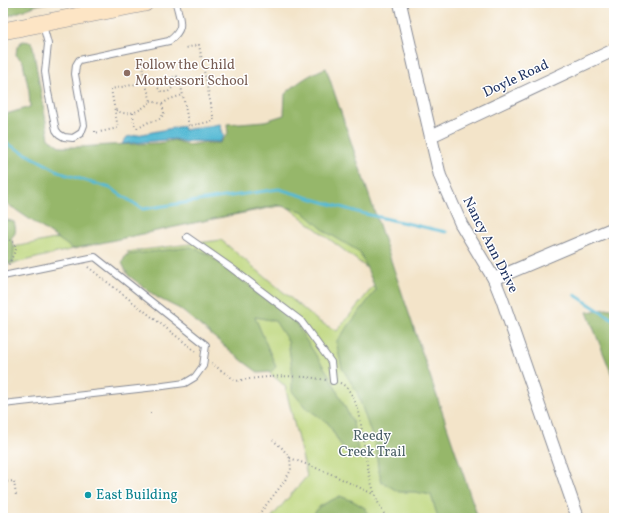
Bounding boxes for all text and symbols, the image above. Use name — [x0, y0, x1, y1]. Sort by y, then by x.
street label: Doyle Road — [480, 55, 552, 102]
place label: Follow the Child Montessori School — [135, 56, 248, 91]
marker: Follow the Child Montessori School — [122, 68, 132, 78]
street label: Nancy Ann Drive — [458, 194, 523, 297]
park label: Reedy Creek Trail — [338, 427, 406, 462]
place label: East Building — [96, 486, 178, 505]
marker: East Building — [83, 490, 93, 500]

